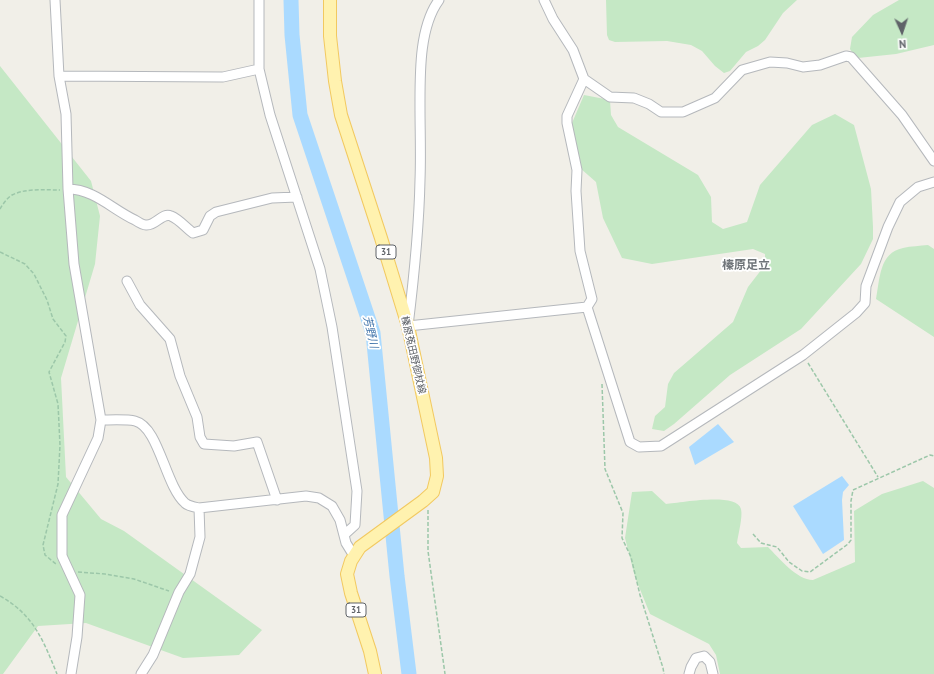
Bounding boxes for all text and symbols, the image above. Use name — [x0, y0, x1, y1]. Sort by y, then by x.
north arrow — [882, 12, 922, 52]
text: N — [899, 37, 907, 51]
road number: 31 — [376, 245, 396, 259]
district label: 榛原足立 — [722, 259, 770, 273]
water label: 芳野川 — [360, 314, 380, 350]
street label: 榛原菟田野御杖線 — [398, 315, 428, 395]
road number: 31 — [346, 603, 366, 617]

